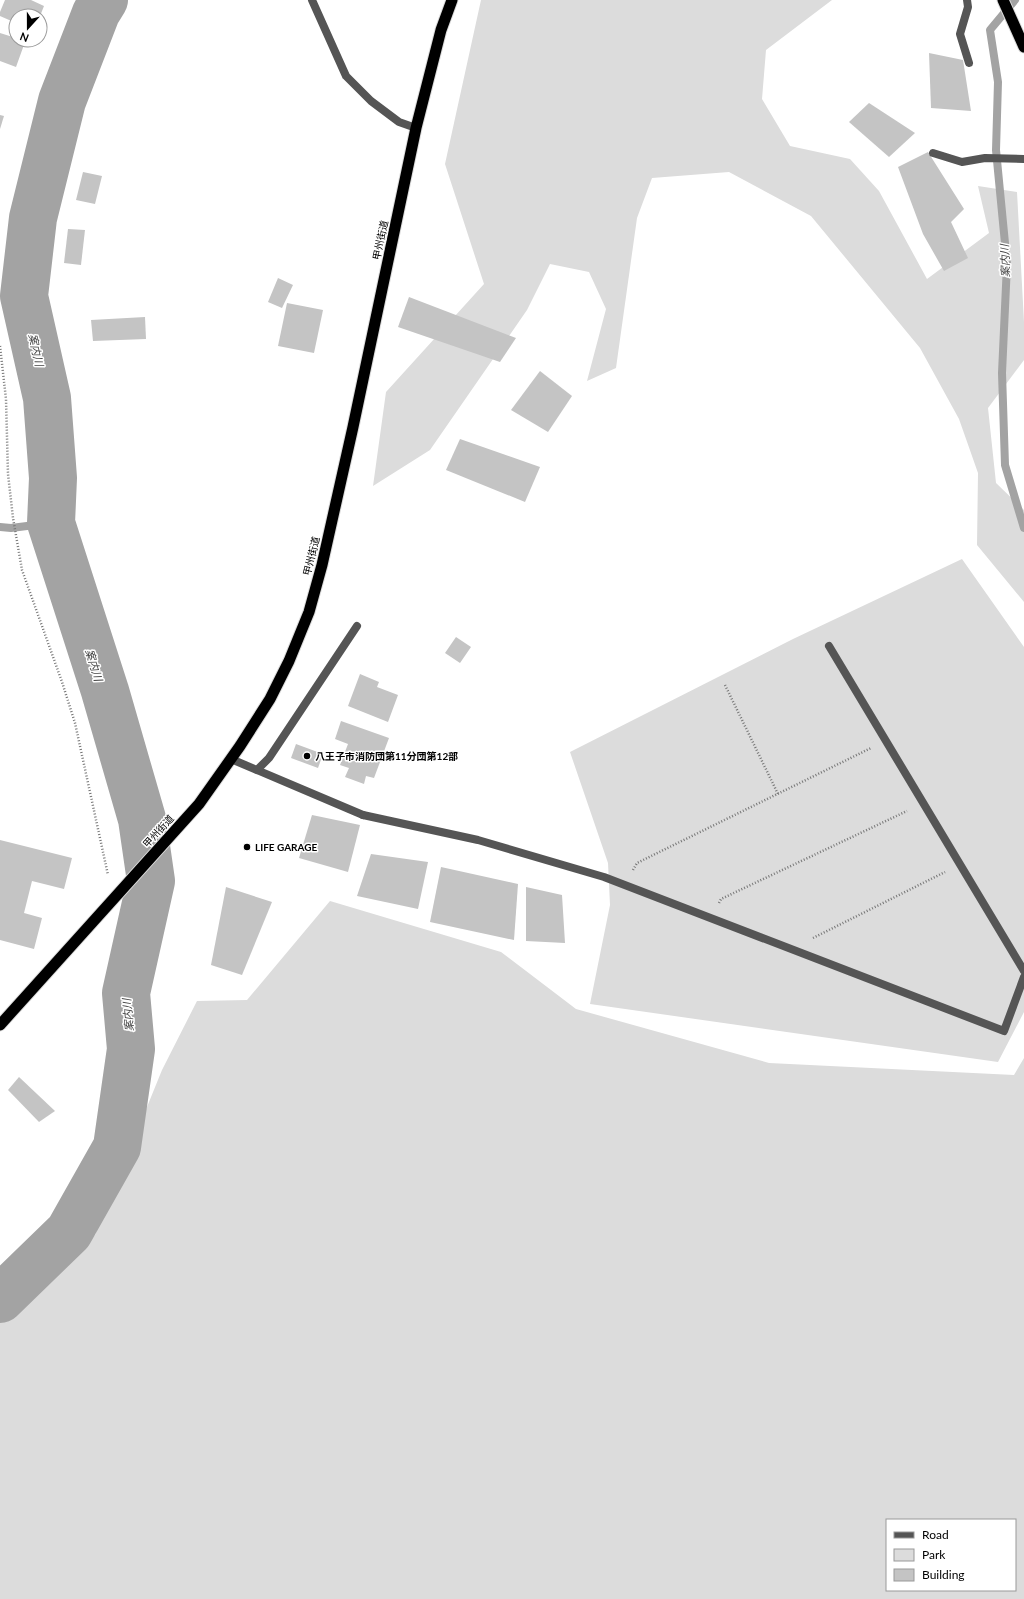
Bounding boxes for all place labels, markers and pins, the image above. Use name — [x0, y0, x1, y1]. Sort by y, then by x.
place label: 八王子市消防団第11分団第12部 — [315, 750, 458, 762]
marker: 八王子市消防団第11分団第12部 — [302, 751, 312, 761]
place label: LIFE GARAGE — [255, 841, 318, 853]
marker: LIFE GARAGE — [242, 842, 252, 852]

